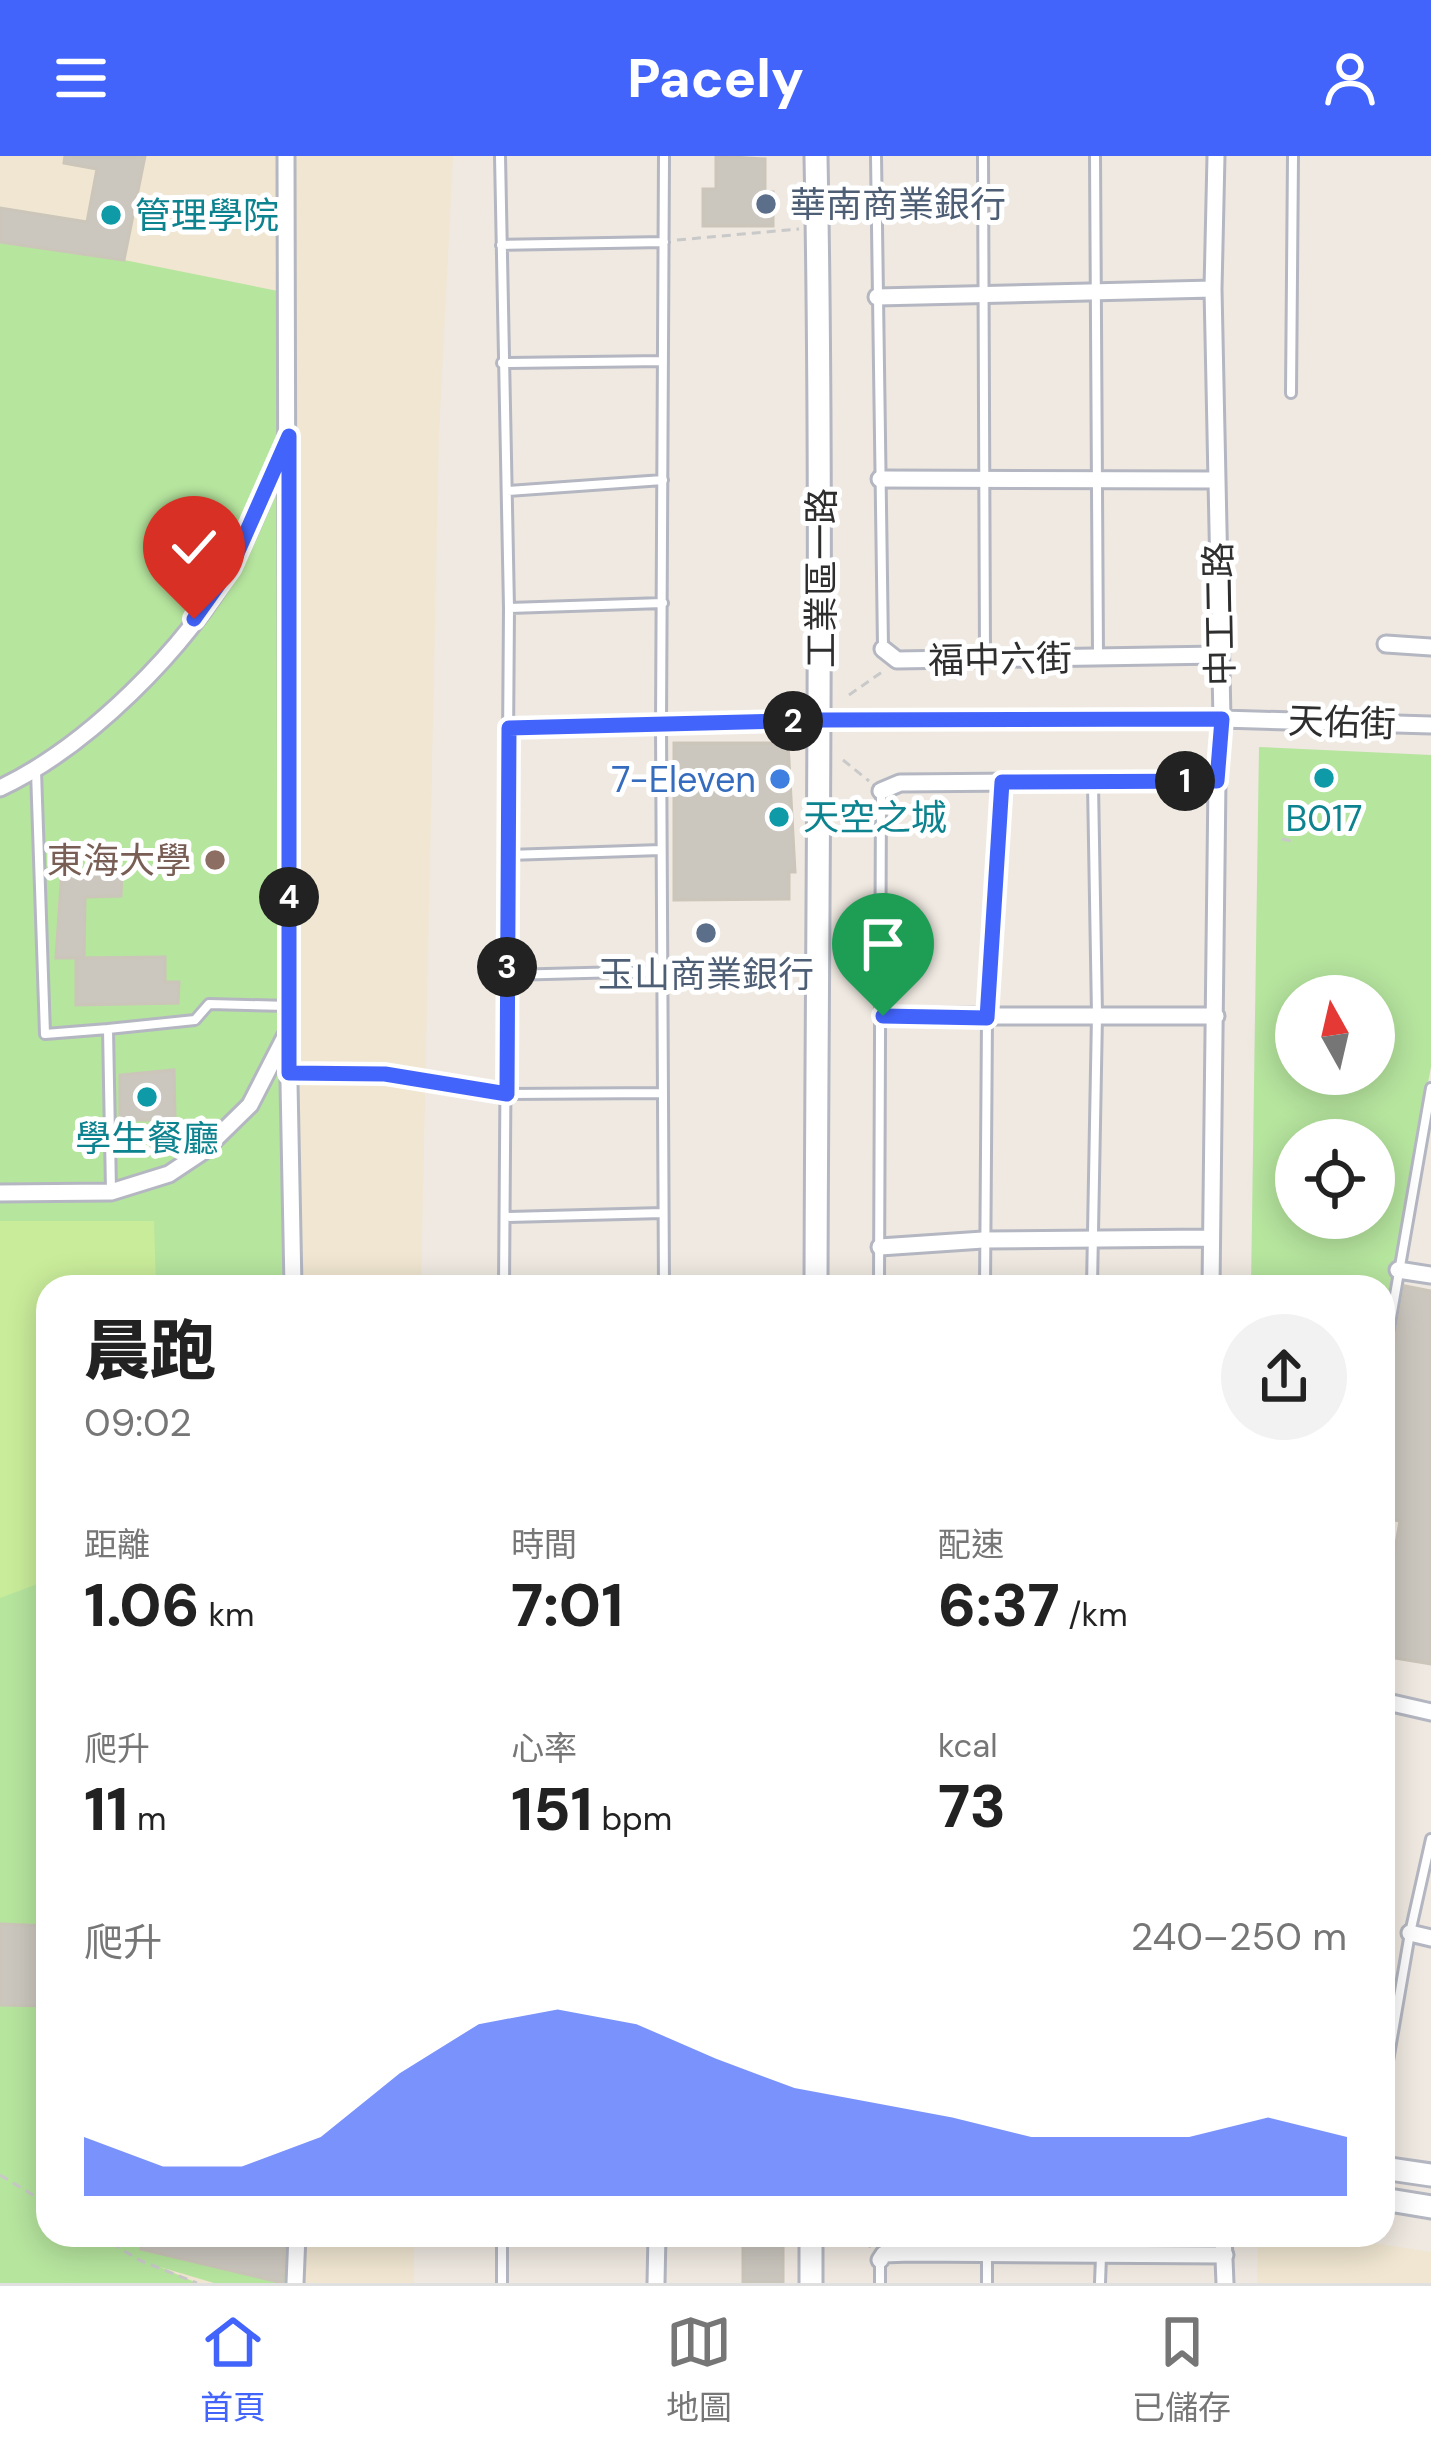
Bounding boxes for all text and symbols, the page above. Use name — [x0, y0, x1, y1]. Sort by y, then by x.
text: Pacely — [627, 43, 804, 114]
icon: menu — [48, 45, 114, 111]
icon: person — [1317, 45, 1383, 111]
place label: 華南商業銀行 — [790, 181, 1006, 228]
marker: 華南商業銀行 — [753, 191, 779, 217]
place label: 管理學院 — [135, 192, 279, 239]
marker: 管理學院 — [98, 202, 124, 228]
street label: 工業區一路 — [798, 488, 845, 668]
pin — [143, 496, 245, 619]
icon: check — [161, 514, 227, 580]
street label: 中工二路 — [1195, 542, 1244, 686]
street label: 福中六街 — [928, 635, 1072, 684]
pin: 2 — [763, 691, 823, 751]
street label: 天佑街 — [1287, 697, 1397, 748]
text: 2 — [783, 699, 803, 742]
pin: 1 — [1155, 751, 1215, 811]
place label: 7-Eleven — [611, 756, 756, 803]
text: 1 — [1179, 759, 1191, 802]
marker: B017 — [1311, 765, 1337, 791]
marker: 7-Eleven — [767, 766, 793, 792]
place label: 天空之城 — [803, 794, 947, 841]
place label: B017 — [1286, 795, 1362, 842]
marker: 天空之城 — [766, 804, 792, 830]
place label: 東海大學 — [47, 837, 191, 884]
marker: 東海大學 — [202, 847, 228, 873]
pin: 4 — [259, 867, 319, 927]
text: 4 — [278, 875, 300, 918]
pin — [832, 893, 934, 1016]
icon: arrive — [850, 911, 916, 977]
marker: 玉山商業銀行 — [693, 920, 719, 946]
pin: 3 — [477, 937, 537, 997]
text: 3 — [497, 945, 517, 988]
place label: 玉山商業銀行 — [598, 951, 814, 998]
north arrow — [1275, 975, 1395, 1095]
map controls — [1275, 975, 1395, 1239]
marker: 學生餐廳 — [134, 1084, 160, 1110]
place label: 學生餐廳 — [75, 1115, 219, 1162]
button: locate — [1275, 1119, 1395, 1239]
text: 晨跑 — [84, 1309, 216, 1394]
button: share — [1221, 1314, 1347, 1440]
text: 09:02 — [84, 1397, 192, 1448]
text: 距離 — [84, 1523, 150, 1566]
text: 時間 — [511, 1523, 577, 1566]
text: 配速 — [938, 1523, 1004, 1566]
text: 1.06 — [84, 1566, 200, 1645]
text: 7:01 — [511, 1566, 623, 1645]
text: 6:37 — [938, 1566, 1060, 1645]
text: km — [200, 1593, 255, 1636]
text: /km — [1060, 1593, 1128, 1636]
text: kcal — [938, 1724, 998, 1767]
text: 爬升 — [84, 1727, 150, 1770]
text: 心率 — [511, 1727, 577, 1770]
text: 73 — [938, 1767, 1006, 1846]
text: 11 — [84, 1770, 128, 1849]
text: 151 — [511, 1770, 593, 1849]
text: m — [128, 1797, 166, 1840]
text: bpm — [593, 1797, 672, 1840]
text: 240–250 m — [1131, 1911, 1347, 1962]
text: 爬升 — [84, 1917, 162, 1968]
tab: 首頁 — [200, 2309, 266, 2429]
tab: 地圖 — [666, 2309, 732, 2429]
tab: 已儲存 — [1132, 2309, 1231, 2429]

